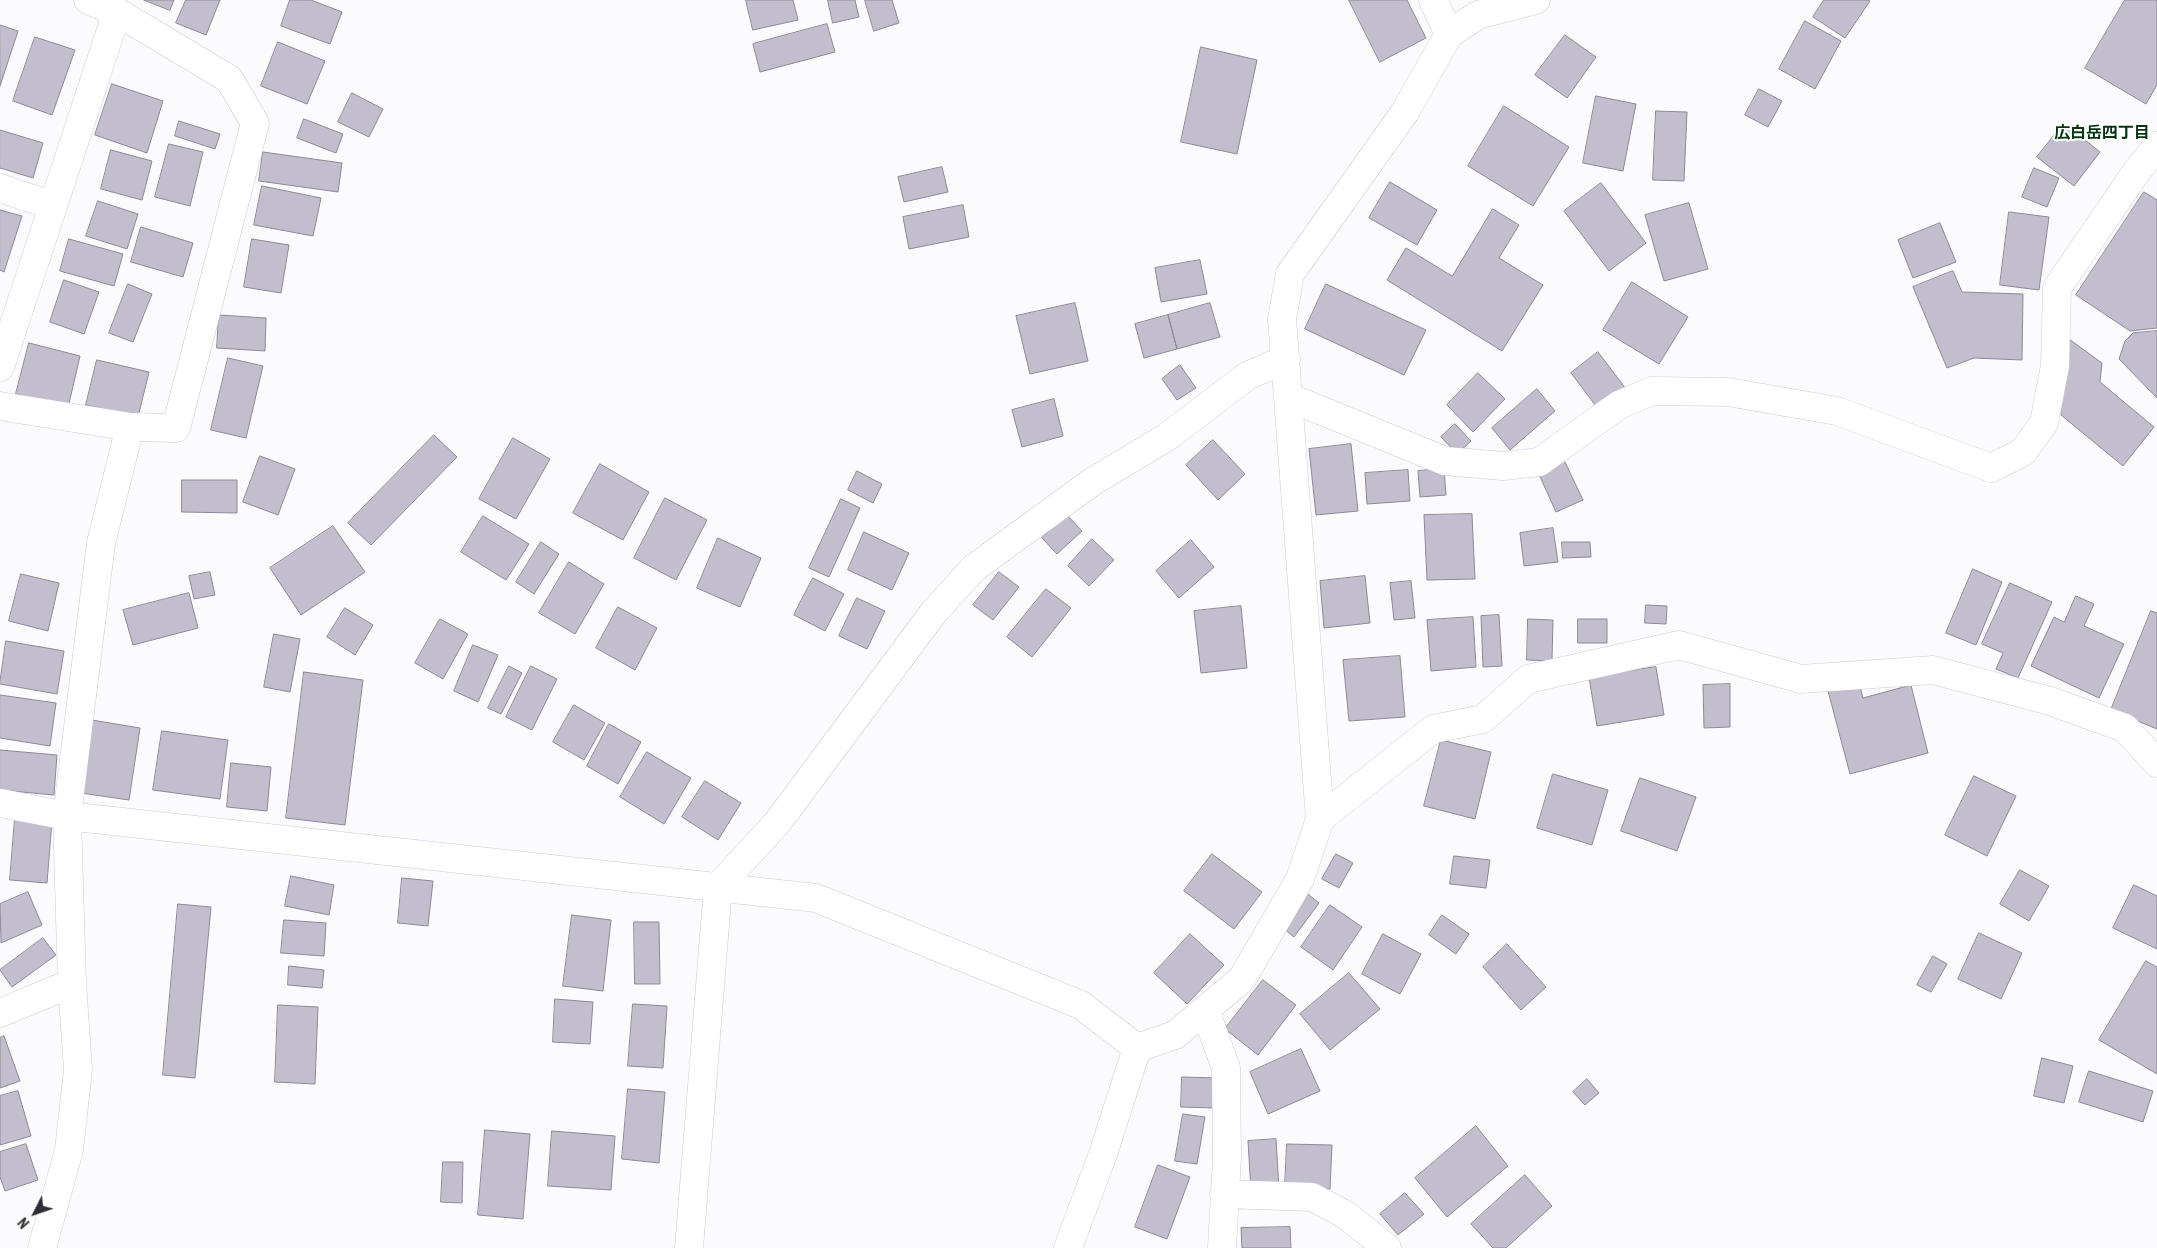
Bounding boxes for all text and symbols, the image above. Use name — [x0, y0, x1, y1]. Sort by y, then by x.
district label: 広白岳四丁目 — [2054, 124, 2150, 144]
north arrow — [10, 1188, 60, 1238]
text: N — [15, 1214, 33, 1231]

